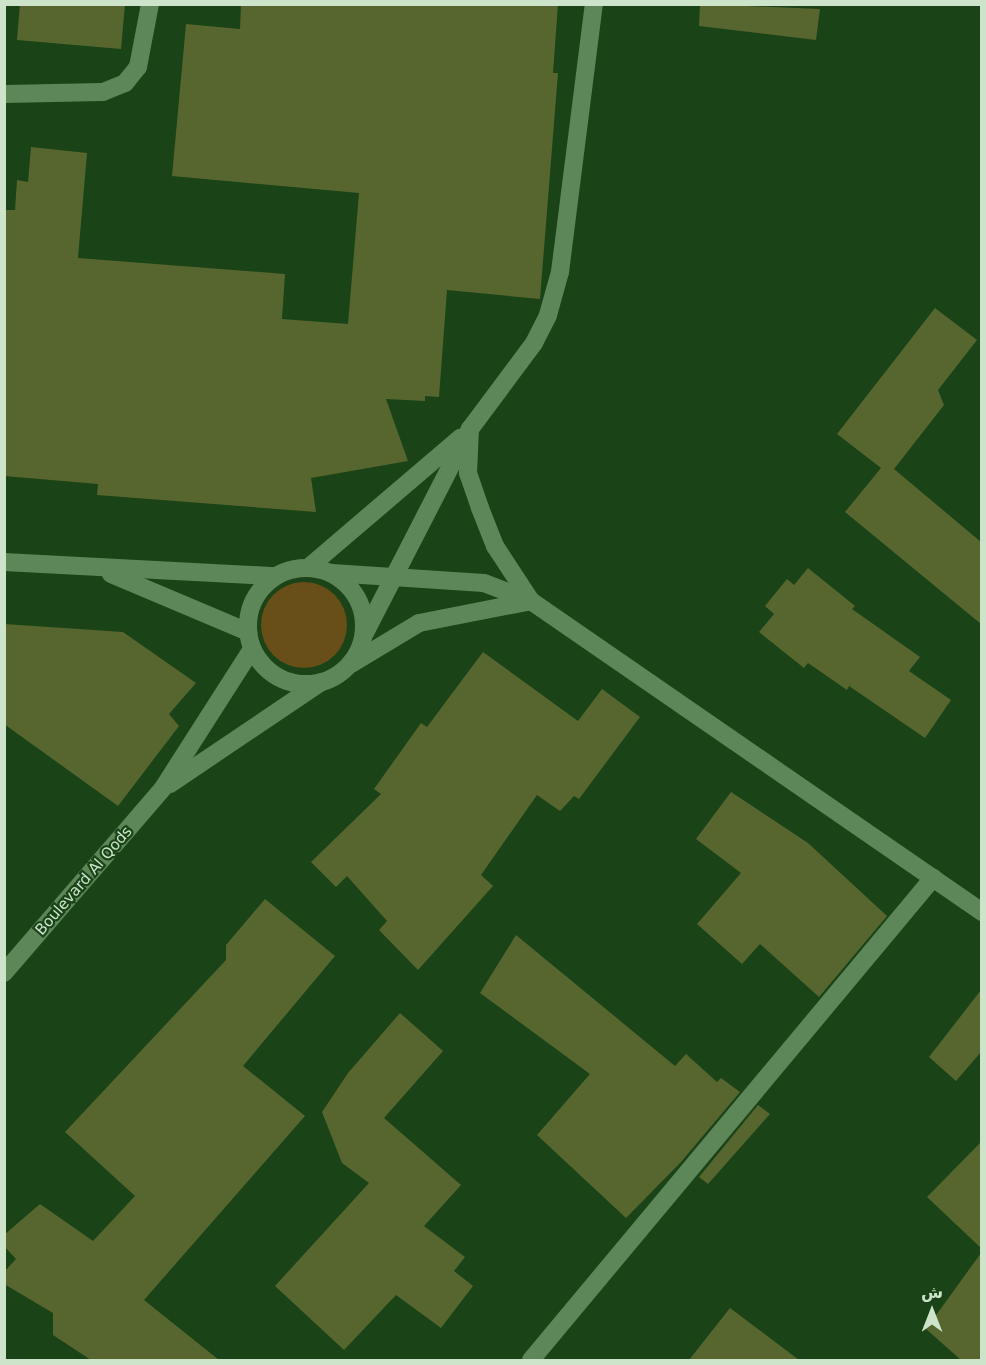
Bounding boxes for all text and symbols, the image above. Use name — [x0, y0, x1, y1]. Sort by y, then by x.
street label: Boulevard Al Qods — [32, 823, 136, 939]
north arrow — [902, 1281, 962, 1341]
text: ش — [921, 1283, 943, 1302]

